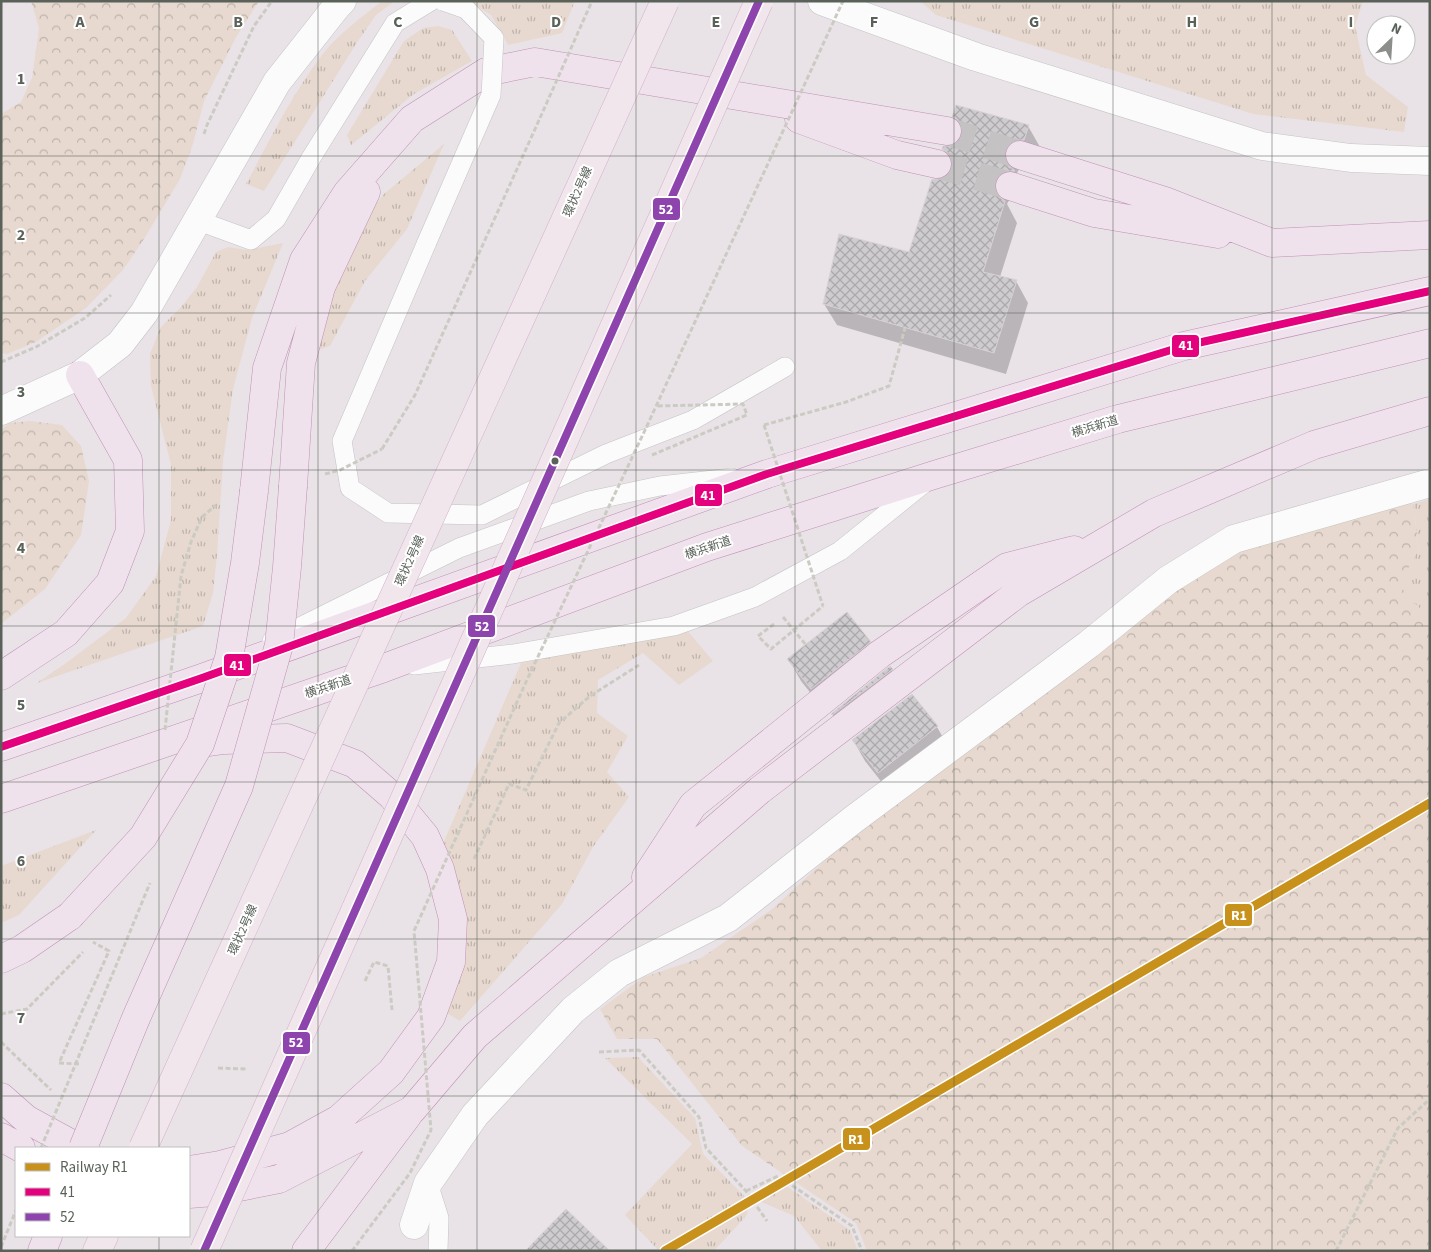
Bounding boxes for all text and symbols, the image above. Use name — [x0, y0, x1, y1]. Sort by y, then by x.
text: A — [74, 11, 85, 33]
text: B — [233, 11, 243, 33]
text: C — [393, 11, 403, 33]
text: D — [551, 11, 561, 33]
text: E — [712, 11, 720, 33]
text: F — [870, 11, 878, 33]
text: G — [1029, 11, 1039, 33]
text: H — [1187, 11, 1197, 33]
text: I — [1349, 11, 1353, 33]
north arrow — [1366, 15, 1416, 65]
text: N — [1388, 18, 1405, 40]
text: 1 — [17, 68, 25, 90]
street label: 環状2号線 — [559, 164, 597, 220]
line badge: 52 — [652, 197, 681, 221]
text: 52 — [659, 200, 673, 220]
text: 2 — [17, 224, 25, 246]
line badge: 41 — [1171, 334, 1200, 358]
text: 41 — [1179, 336, 1193, 356]
text: 3 — [17, 381, 25, 403]
street label: 横浜新道 — [1070, 412, 1120, 442]
unlabelled marker — [550, 456, 560, 466]
line badge: 41 — [694, 483, 723, 507]
text: 41 — [701, 486, 715, 506]
street label: 横浜新道 — [683, 532, 733, 564]
street label: 環状2号線 — [391, 533, 429, 589]
text: 4 — [17, 537, 26, 559]
line badge: 52 — [467, 614, 496, 638]
text: 52 — [475, 617, 489, 637]
line badge: 41 — [223, 653, 252, 677]
text: 41 — [230, 656, 244, 676]
street label: 横浜新道 — [303, 671, 353, 703]
text: 5 — [17, 694, 25, 716]
text: 6 — [17, 850, 25, 872]
street label: 環状2号線 — [224, 902, 262, 958]
line badge: R1 — [1224, 903, 1253, 927]
text: R1 — [1231, 906, 1247, 926]
text: 7 — [17, 1007, 25, 1029]
line badge: 52 — [282, 1031, 311, 1055]
text: 52 — [289, 1033, 303, 1053]
line badge: R1 — [842, 1127, 871, 1151]
text: R1 — [848, 1130, 864, 1150]
legend — [15, 1147, 190, 1237]
text: Railway R1 — [60, 1157, 128, 1178]
text: 41 — [60, 1182, 75, 1203]
text: 52 — [60, 1207, 75, 1228]

